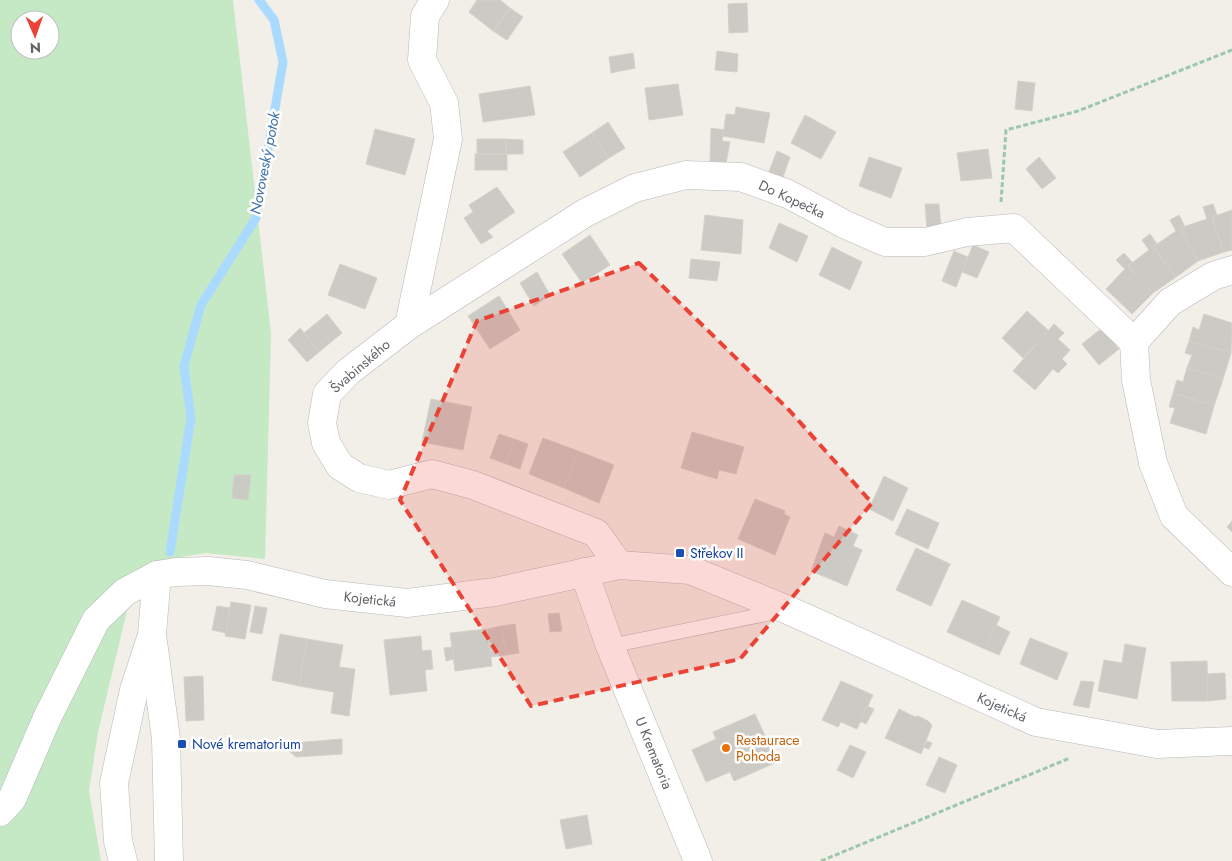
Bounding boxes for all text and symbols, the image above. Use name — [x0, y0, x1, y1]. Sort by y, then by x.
north arrow — [10, 10, 60, 60]
text: N — [30, 38, 41, 58]
water label: Novoveský potok — [244, 109, 286, 216]
street label: Do Kopečka — [755, 175, 829, 223]
street label: Švabinského — [326, 334, 394, 398]
place label: Střekov II — [690, 543, 743, 563]
marker: Střekov II — [674, 547, 686, 559]
street label: Kojetická — [343, 586, 397, 612]
street label: Kojetická — [974, 687, 1030, 727]
street label: U Krematoria — [630, 714, 678, 792]
place label: Restaurace Pohoda — [736, 730, 800, 766]
place label: Nové krematorium — [192, 734, 301, 754]
marker: Nové krematorium — [176, 738, 188, 750]
marker: Restaurace Pohoda — [720, 742, 732, 754]

